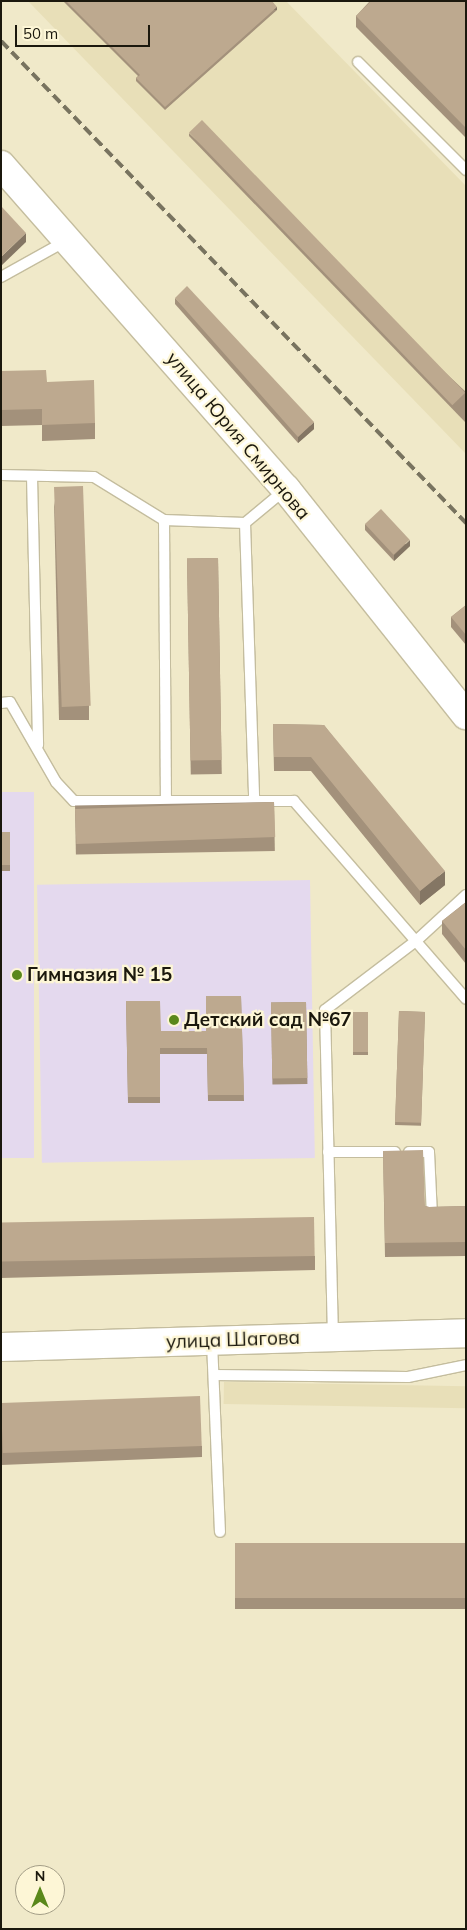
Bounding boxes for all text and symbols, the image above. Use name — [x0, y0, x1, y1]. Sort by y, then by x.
scale bar — [18, 15, 152, 47]
text: 50 m — [23, 24, 58, 43]
street label: улица Юрия Смирнова — [161, 348, 315, 524]
place label: Гимназия № 15 — [27, 964, 172, 986]
marker: Гимназия № 15 — [11, 969, 23, 981]
place label: Детский сад №67 — [184, 1009, 352, 1031]
marker: Детский сад №67 — [168, 1014, 180, 1026]
street label: улица Шагова — [166, 1326, 300, 1354]
north arrow — [15, 1865, 65, 1915]
text: N — [35, 1867, 45, 1885]

